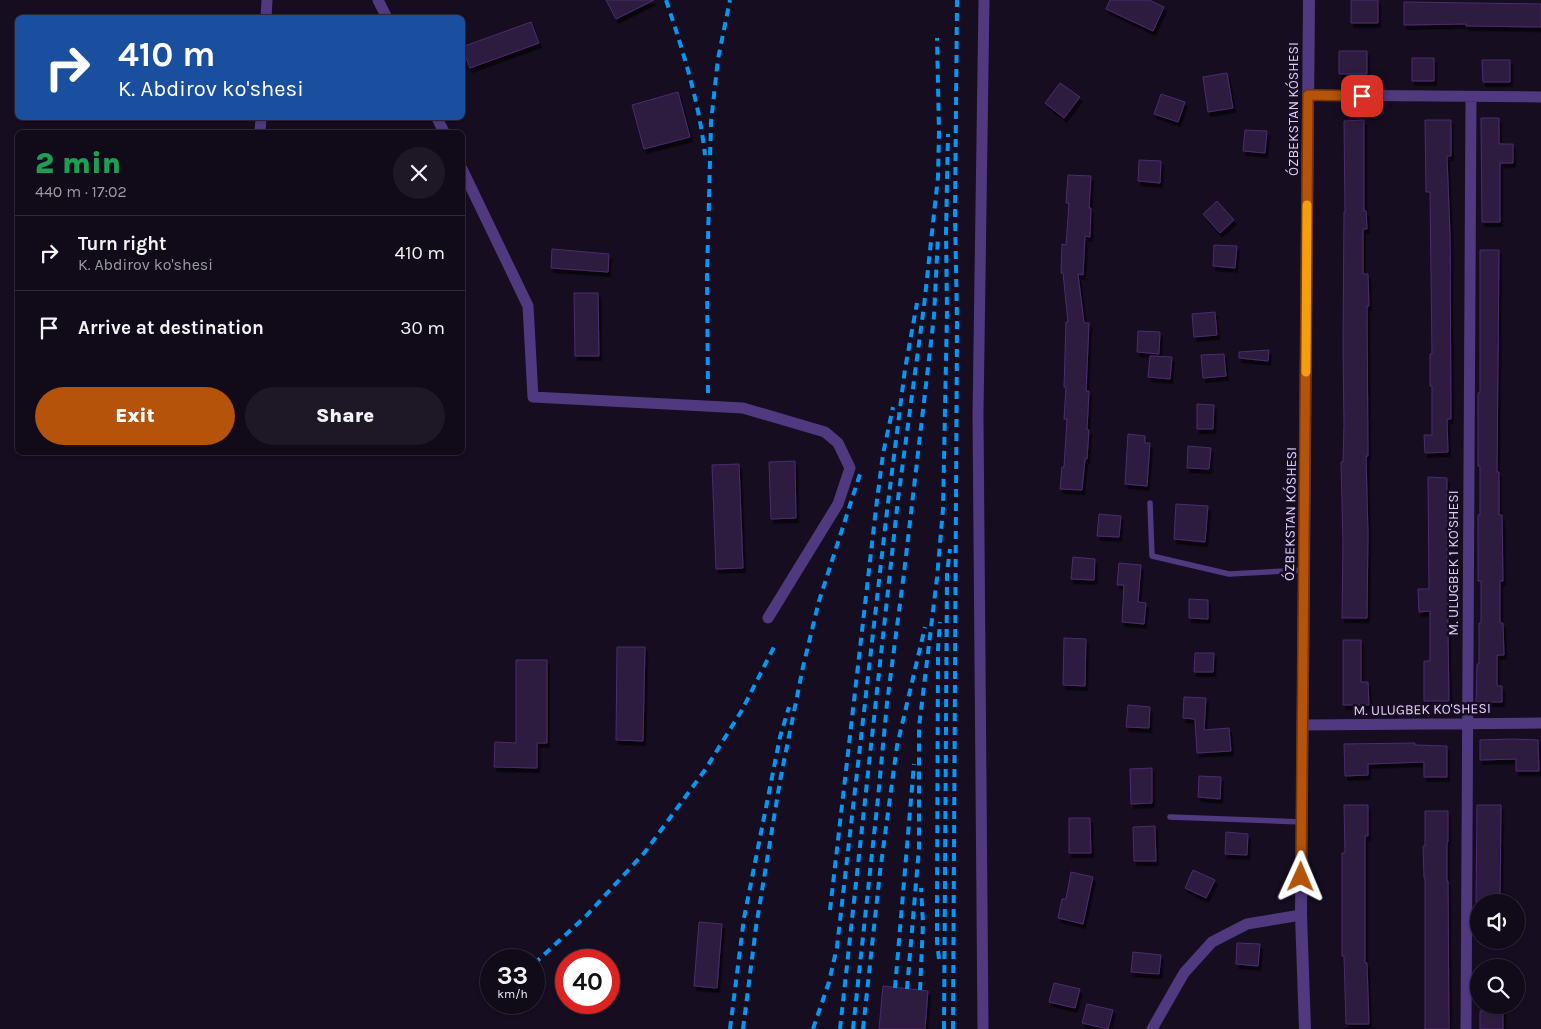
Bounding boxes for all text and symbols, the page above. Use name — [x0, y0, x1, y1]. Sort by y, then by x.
text: 410 m — [118, 34, 216, 75]
icon: right — [35, 35, 100, 100]
street label: ÓZBEKSTAN KÓSHESI — [1285, 42, 1302, 176]
pin — [1341, 75, 1383, 117]
text: K. Abdirov ko'shesi — [118, 76, 304, 102]
icon: arrive — [1348, 82, 1376, 110]
text: 2 min — [35, 145, 121, 181]
button: close — [393, 147, 445, 199]
text: 440 m · 17:02 — [35, 182, 127, 201]
text: Turn right — [78, 233, 167, 255]
icon: right — [35, 239, 63, 267]
text: 410 m — [395, 242, 445, 264]
text: K. Abdirov ko'shesi — [78, 255, 213, 274]
icon: arrive — [35, 314, 63, 342]
text: Arrive at destination — [78, 317, 264, 339]
text: 30 m — [400, 317, 445, 339]
button: Exit — [35, 387, 235, 445]
button: Share — [245, 387, 445, 445]
street label: ÓZBEKSTAN KÓSHESI — [1281, 447, 1300, 581]
street label: M. ULUGBEK 1 KO'SHESI — [1445, 490, 1462, 636]
street label: M. ULUGBEK KO'SHESI — [1353, 700, 1491, 719]
position arrow — [1274, 850, 1326, 902]
map controls — [1470, 894, 1525, 1014]
button: sound — [1470, 894, 1525, 949]
speed limit sign: 40 — [555, 949, 620, 1014]
button: search — [1470, 959, 1525, 1014]
text: 33 — [497, 961, 528, 990]
text: km/h — [497, 987, 528, 1001]

